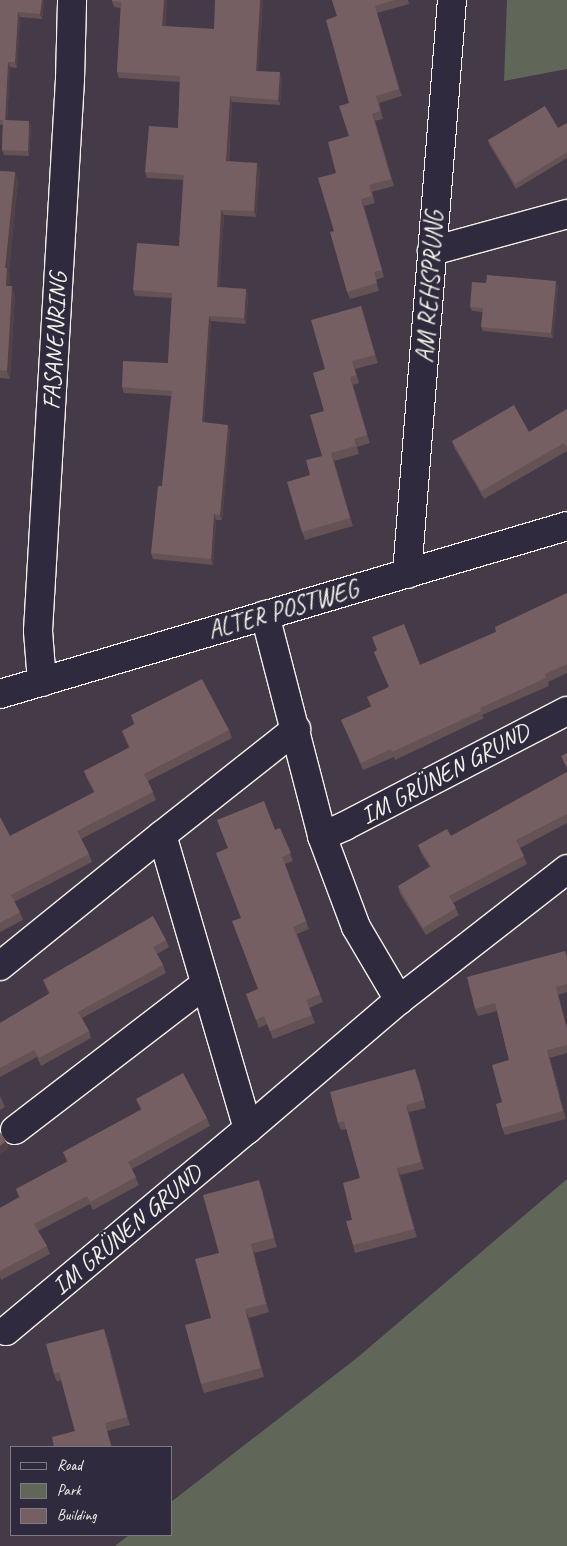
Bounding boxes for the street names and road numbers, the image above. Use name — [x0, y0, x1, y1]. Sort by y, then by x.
street label: AM REHSPRUNG — [410, 210, 450, 364]
street label: FASANENRING — [36, 272, 74, 410]
street label: ALTER POSTWEG — [204, 574, 362, 646]
street label: IM GRÜNEN GRUND — [356, 717, 534, 831]
street label: IM GRÜNEN GRUND — [46, 1159, 208, 1301]

